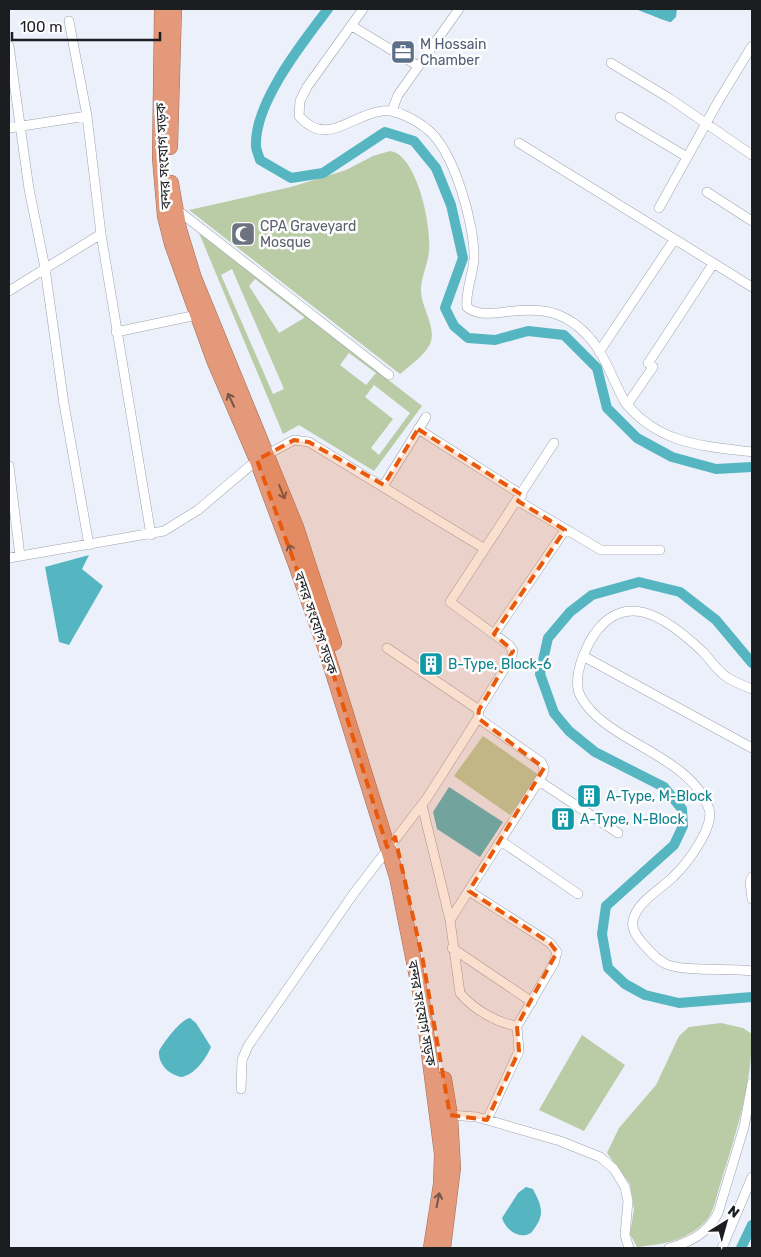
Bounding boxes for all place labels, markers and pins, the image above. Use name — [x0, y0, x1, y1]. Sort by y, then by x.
place label: M Hossain Chamber — [420, 36, 486, 69]
office icon: M Hossain Chamber — [390, 39, 416, 65]
place label: CPA Graveyard Mosque — [260, 218, 356, 251]
mosque icon: CPA Graveyard Mosque — [230, 221, 256, 247]
building icon: B-Type, Block-6 — [418, 651, 444, 677]
place label: B-Type, Block-6 — [448, 656, 551, 673]
building icon: A-Type, M-Block — [576, 783, 602, 809]
place label: A-Type, M-Block — [606, 788, 713, 805]
building icon: A-Type, N-Block — [550, 806, 576, 832]
place label: A-Type, N-Block — [580, 811, 686, 828]

